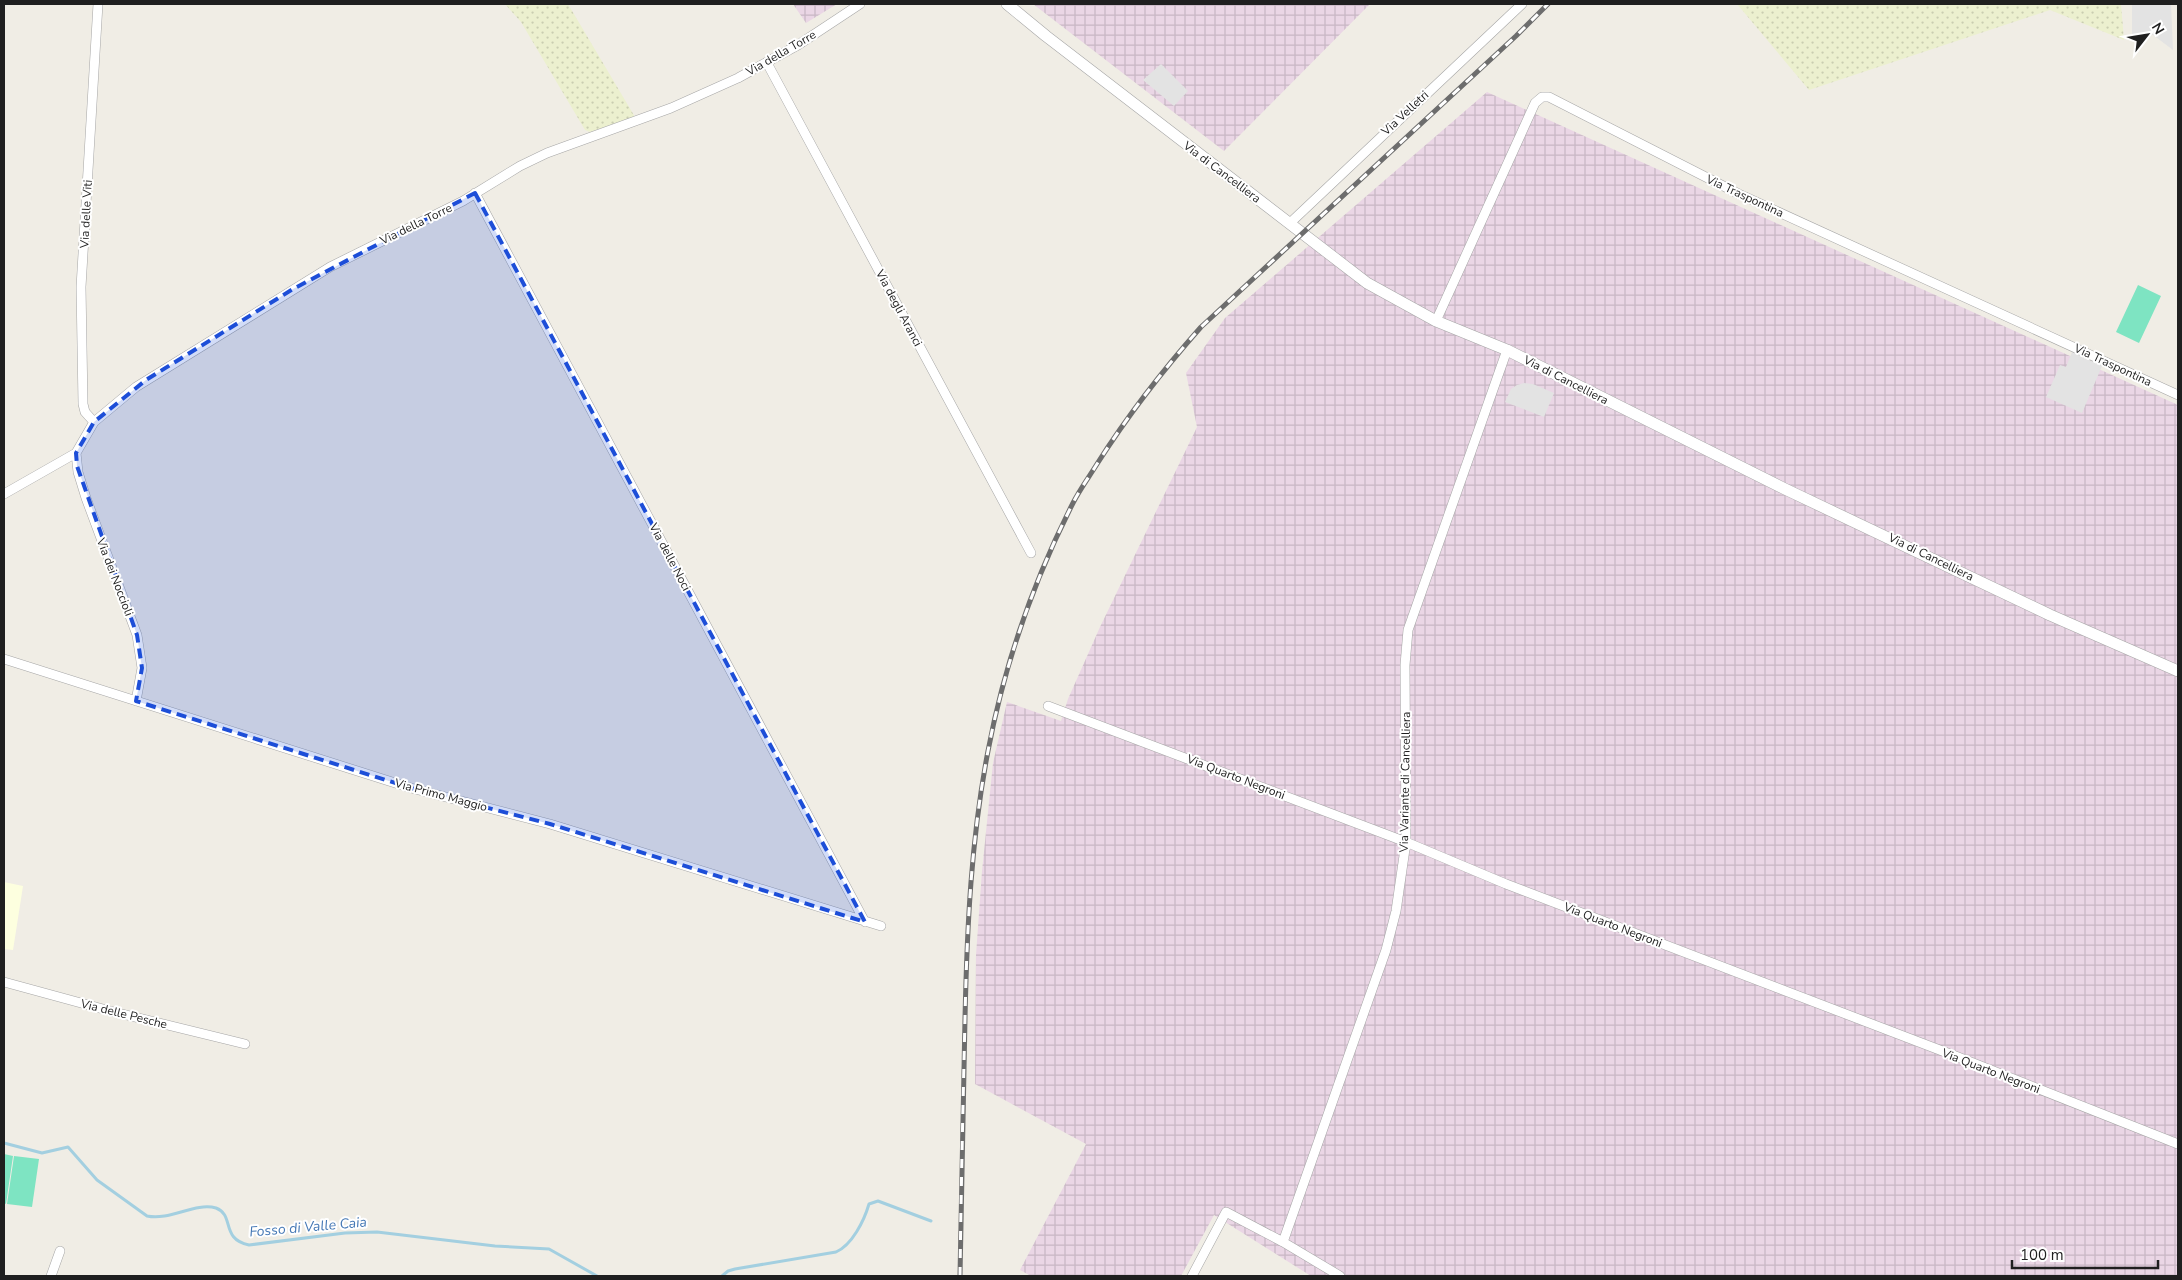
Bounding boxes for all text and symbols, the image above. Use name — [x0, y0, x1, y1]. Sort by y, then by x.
north arrow — [2122, 10, 2172, 60]
text: N — [2147, 19, 2169, 38]
street label: Via della Torre — [742, 26, 819, 80]
street label: Via Velletri — [1377, 87, 1432, 140]
street label: Via di Cancelliera — [1179, 137, 1264, 206]
street label: Via Traspontina — [1703, 171, 1786, 221]
street label: Via delle Viti — [76, 179, 96, 250]
street label: Via della Torre — [376, 200, 455, 249]
street label: Via degli Aranci — [872, 266, 926, 349]
street label: Via Traspontina — [2071, 340, 2154, 390]
street label: Via di Cancelliera — [1520, 351, 1611, 408]
street label: Via delle Noci — [645, 520, 695, 594]
street label: Via di Cancelliera — [1885, 529, 1976, 585]
street label: Via dei Noccioli — [92, 535, 137, 618]
street label: Via Variante di Cancelliera — [1396, 711, 1414, 854]
street label: Via Quarto Negroni — [1184, 751, 1287, 803]
street label: Via Primo Maggio — [392, 775, 489, 815]
street label: Via Quarto Negroni — [1561, 899, 1664, 951]
street label: Via delle Pesche — [78, 995, 169, 1032]
street label: Via Quarto Negroni — [1939, 1045, 2042, 1097]
water label: Fosso di Valle Caia — [248, 1212, 368, 1242]
scale bar — [2012, 1238, 2158, 1270]
text: 100 m — [2020, 1245, 2064, 1265]

